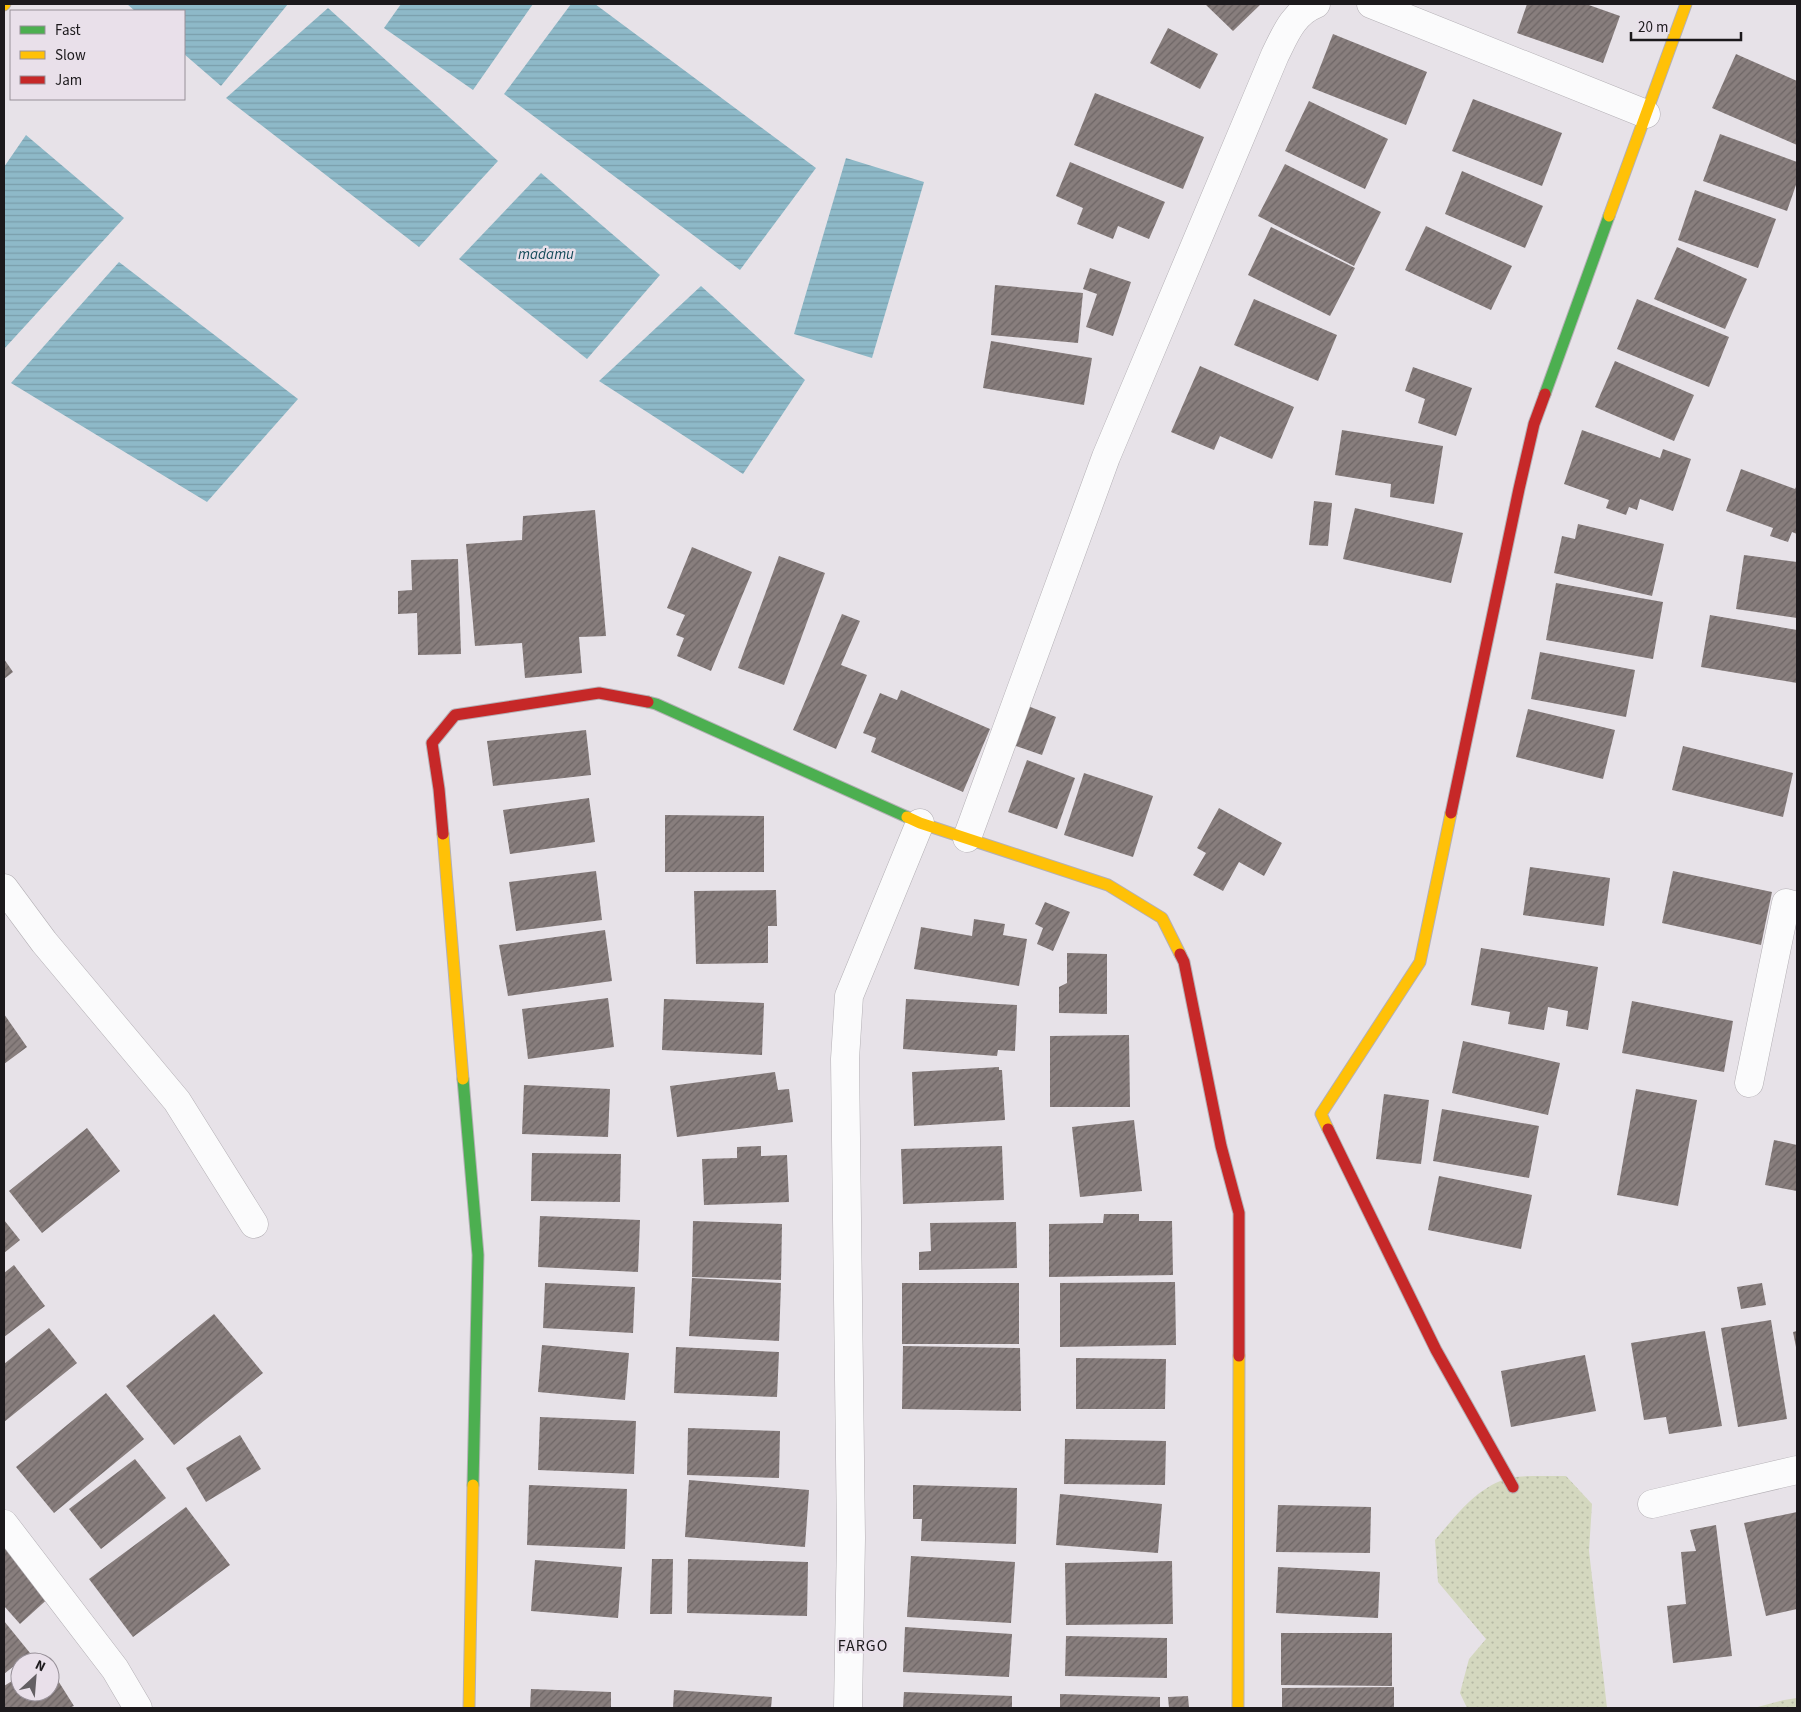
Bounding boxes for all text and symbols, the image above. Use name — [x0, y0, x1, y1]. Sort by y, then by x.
legend — [10, 10, 185, 100]
scale bar — [1631, 10, 1741, 42]
text: 20 m — [1638, 17, 1668, 38]
text: Fast — [55, 20, 81, 41]
text: Slow — [55, 45, 86, 66]
text: Jam — [55, 70, 82, 91]
water label: madamu — [518, 244, 574, 265]
district label: FARGO — [838, 1635, 888, 1657]
north arrow — [10, 1652, 60, 1702]
text: N — [32, 1655, 49, 1677]

